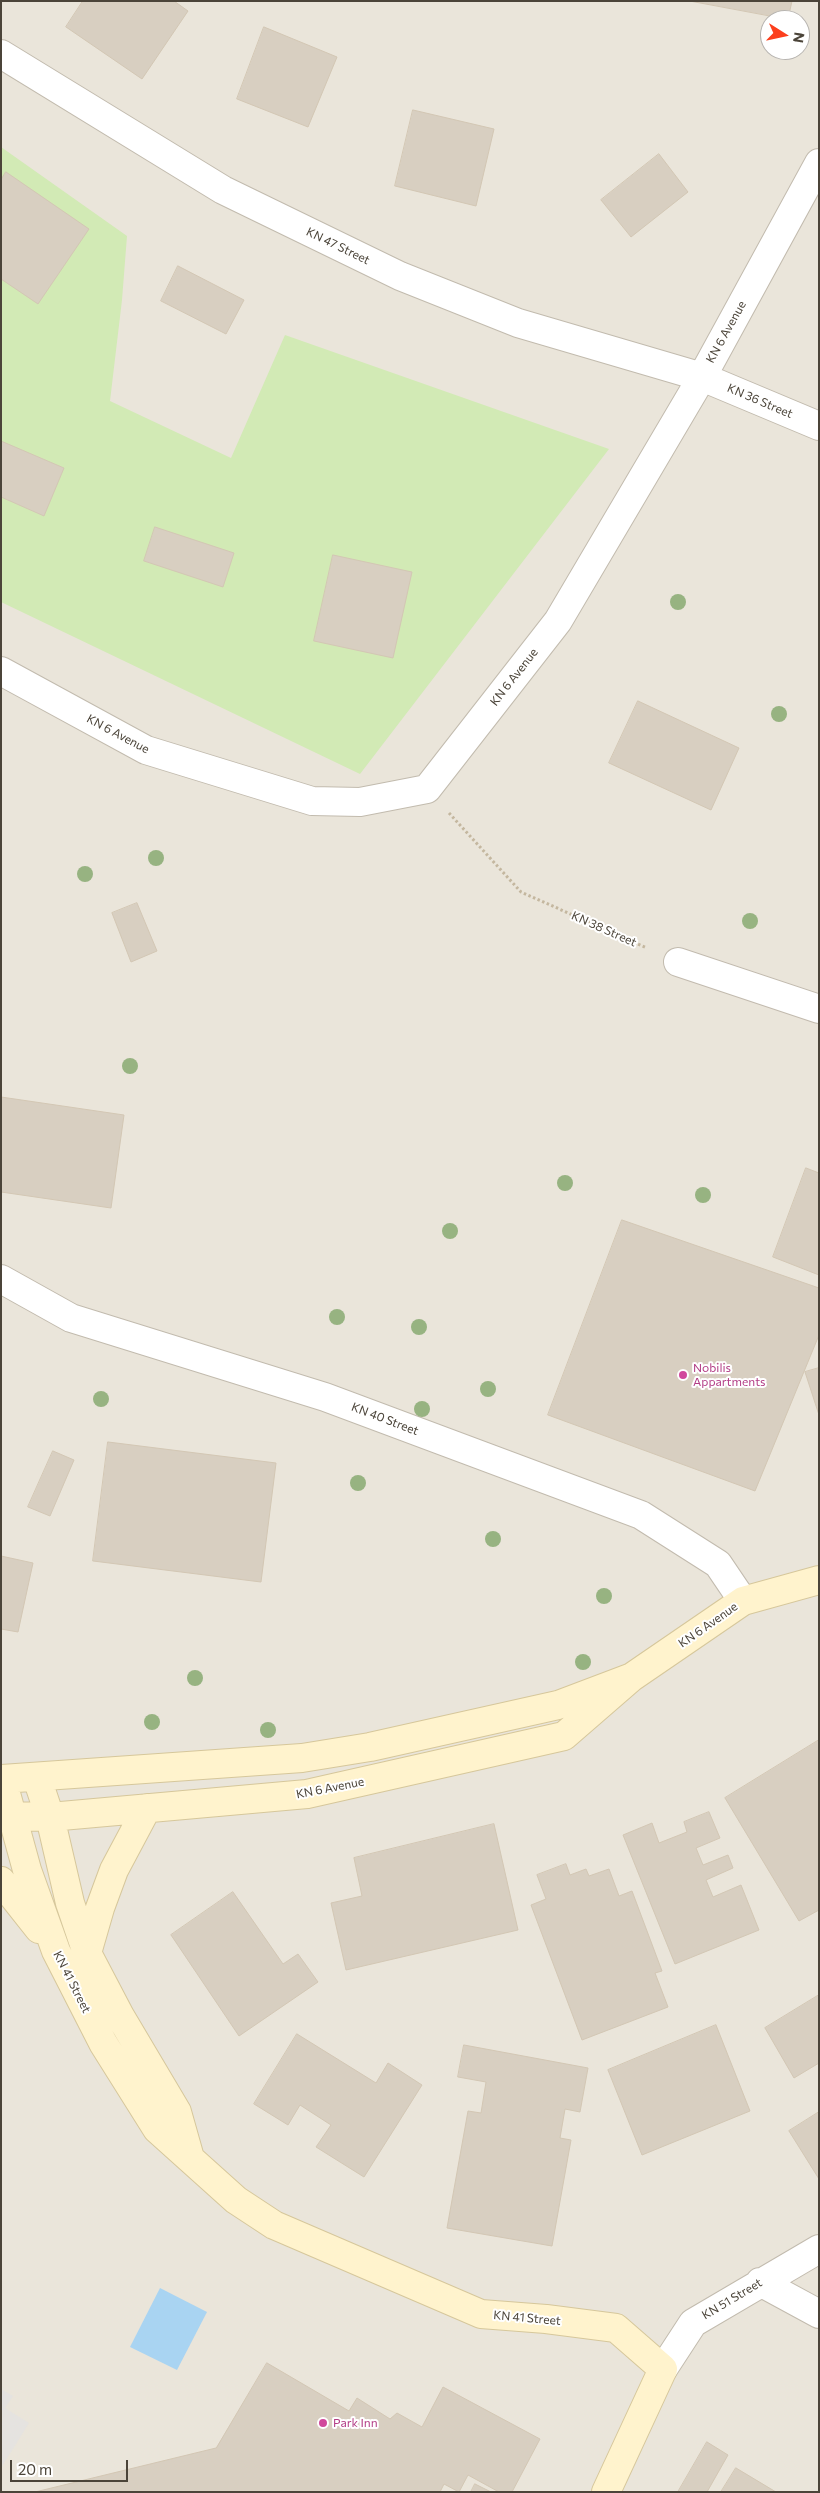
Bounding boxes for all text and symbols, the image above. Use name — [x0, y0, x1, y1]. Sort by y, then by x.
north arrow — [760, 10, 810, 60]
text: N — [790, 31, 809, 44]
street label: KN 47 Street — [304, 224, 372, 268]
street label: KN 6 Avenue — [703, 298, 749, 366]
street label: KN 36 Street — [725, 381, 795, 421]
street label: KN 6 Avenue — [487, 645, 541, 709]
street label: KN 6 Avenue — [84, 711, 152, 757]
street label: KN 38 Street — [569, 908, 639, 950]
place label: Nobilis Appartments — [693, 1361, 766, 1389]
marker: Nobilis Appartments — [677, 1369, 689, 1381]
street label: KN 40 Street — [349, 1400, 421, 1438]
street label: KN 6 Avenue — [676, 1599, 740, 1651]
street label: KN 6 Avenue — [295, 1774, 365, 1802]
street label: KN 41 Street — [50, 1949, 94, 2015]
street label: KN 51 Street — [699, 2275, 765, 2323]
street label: KN 41 Street — [493, 2308, 561, 2328]
place label: Park Inn — [333, 2416, 378, 2430]
marker: Park Inn — [317, 2417, 329, 2429]
scale bar — [12, 2450, 130, 2482]
text: 20 m — [18, 2460, 52, 2478]

